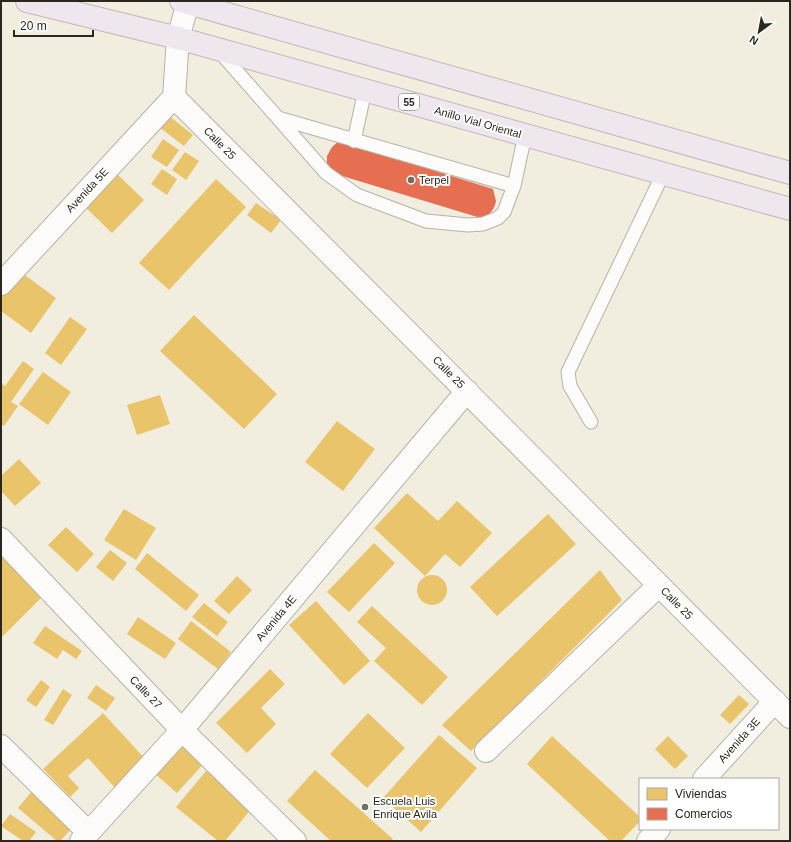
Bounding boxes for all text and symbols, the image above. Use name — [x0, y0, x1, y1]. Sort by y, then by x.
scale bar — [14, 12, 93, 38]
north arrow — [739, 12, 779, 52]
text: 20 m — [20, 19, 47, 33]
text: N — [747, 33, 760, 48]
road number: 55 — [399, 94, 419, 110]
street label: Anillo Vial Oriental — [433, 104, 523, 140]
street label: Calle 25 — [201, 124, 239, 162]
street label: Avenida 5E — [63, 165, 111, 215]
place label: Terpel — [419, 174, 449, 186]
marker: Terpel — [406, 175, 416, 185]
street label: Calle 25 — [430, 353, 468, 391]
street label: Calle 25 — [658, 584, 696, 622]
street label: Avenida 4E — [253, 593, 299, 643]
street label: Calle 27 — [128, 673, 164, 711]
street label: Avenida 3E — [716, 715, 762, 765]
legend — [639, 778, 779, 830]
text: Viviendas — [675, 787, 727, 801]
place label: Escuela Luis Enrique Avila — [373, 795, 438, 820]
marker: Escuela Luis Enrique Avila — [360, 802, 370, 812]
text: Comercios — [675, 807, 732, 821]

